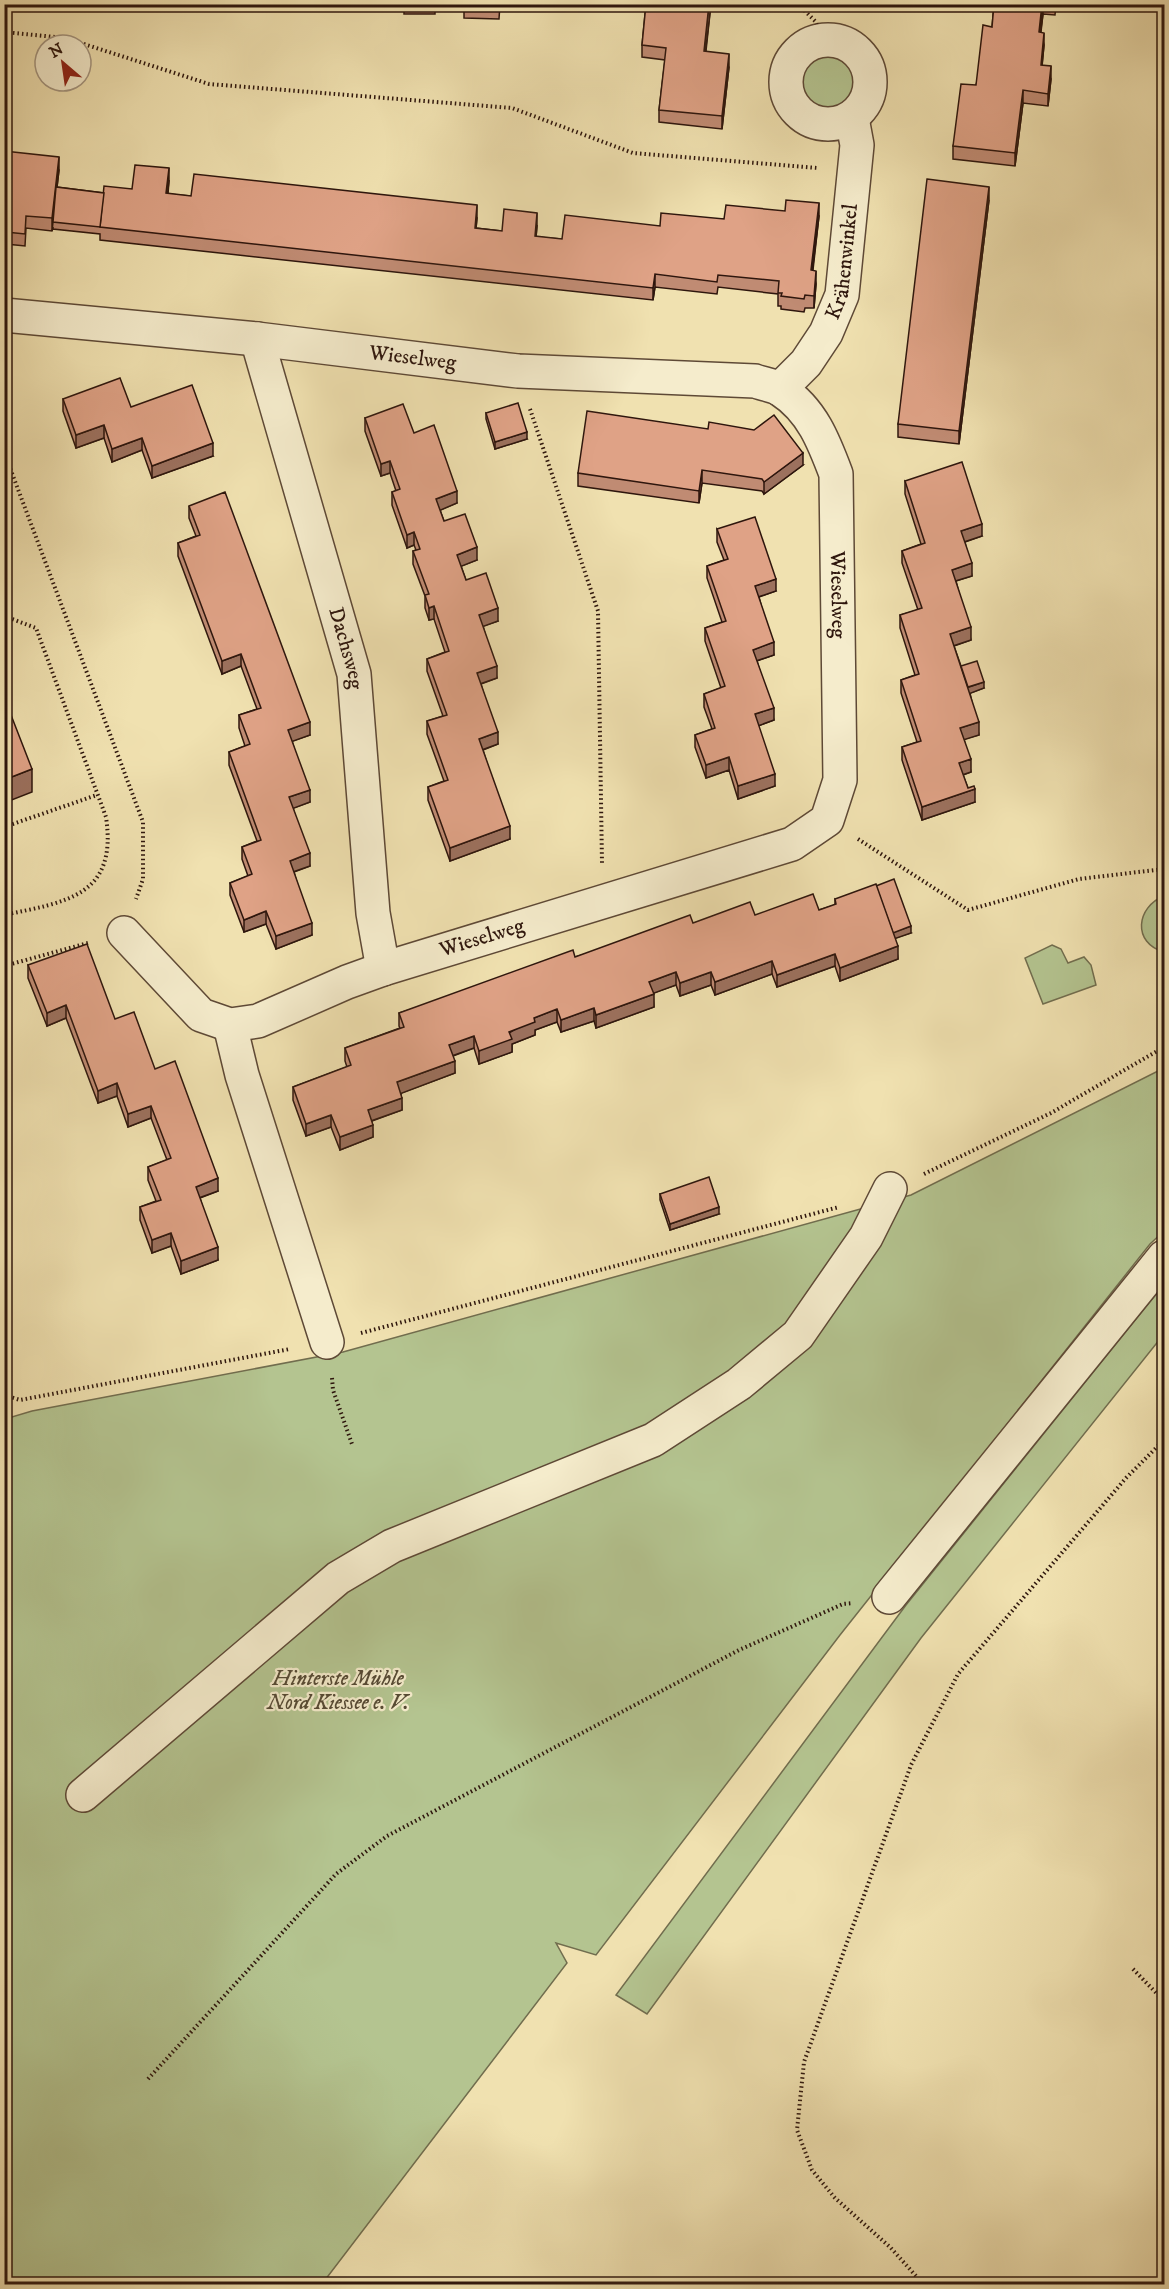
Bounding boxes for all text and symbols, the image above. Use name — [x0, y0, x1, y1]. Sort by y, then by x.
north arrow — [33, 33, 93, 93]
text: N — [46, 39, 67, 63]
street label: Krähenwinkel — [820, 202, 864, 324]
street label: Wieselweg — [367, 340, 458, 376]
street label: Wieselweg — [824, 550, 851, 639]
street label: Dachsweg — [322, 604, 368, 691]
street label: Wieselweg — [435, 913, 528, 964]
park label: Hinterste Mühle Nord Kiessee e. V. — [266, 1666, 410, 1716]

